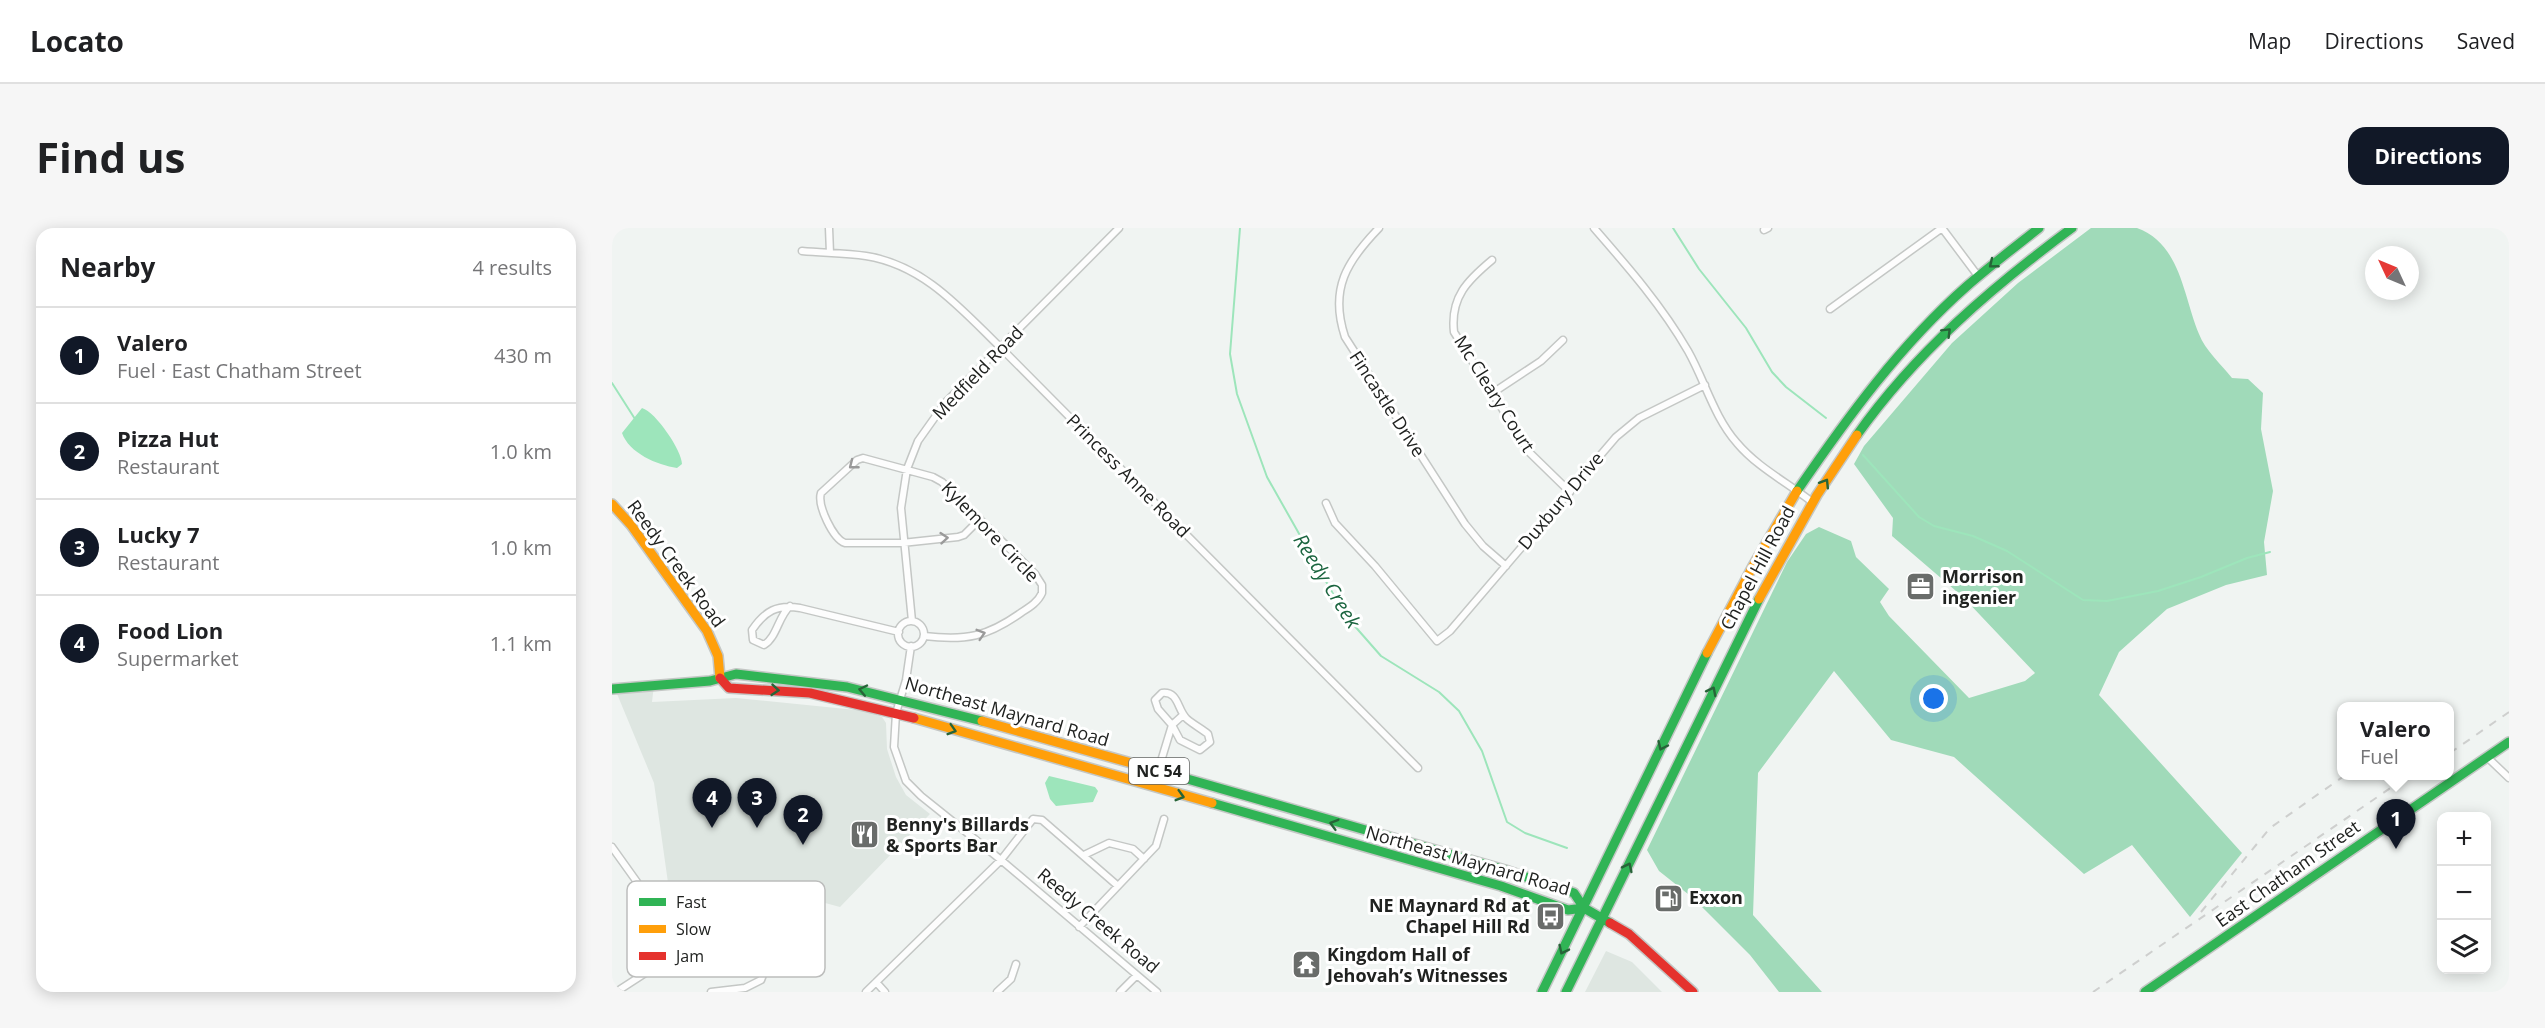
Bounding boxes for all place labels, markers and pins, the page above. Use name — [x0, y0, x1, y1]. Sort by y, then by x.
place label: Morrison ingenier — [1942, 564, 2024, 609]
office icon: Morrison ingenier — [1905, 571, 1937, 603]
pin: 4 — [692, 778, 732, 828]
pin: 3 — [738, 778, 776, 828]
pin: 2 — [784, 796, 822, 845]
pin: 1 — [2376, 800, 2416, 849]
place label: Benny's Billards & Sports Bar — [886, 812, 1029, 857]
restaurant icon: Benny's Billards & Sports Bar — [849, 819, 881, 851]
fuel station icon: Exxon — [1652, 882, 1684, 914]
place label: Exxon — [1689, 885, 1743, 909]
place label: NE Maynard Rd at Chapel Hill Rd — [1369, 893, 1530, 938]
bus stop icon: NE Maynard Rd at Chapel Hill Rd — [1535, 900, 1567, 932]
place label: Kingdom Hall of Jehovah’s Witnesses — [1325, 942, 1508, 987]
temple icon: Kingdom Hall of Jehovah’s Witnesses — [1290, 949, 1322, 981]

